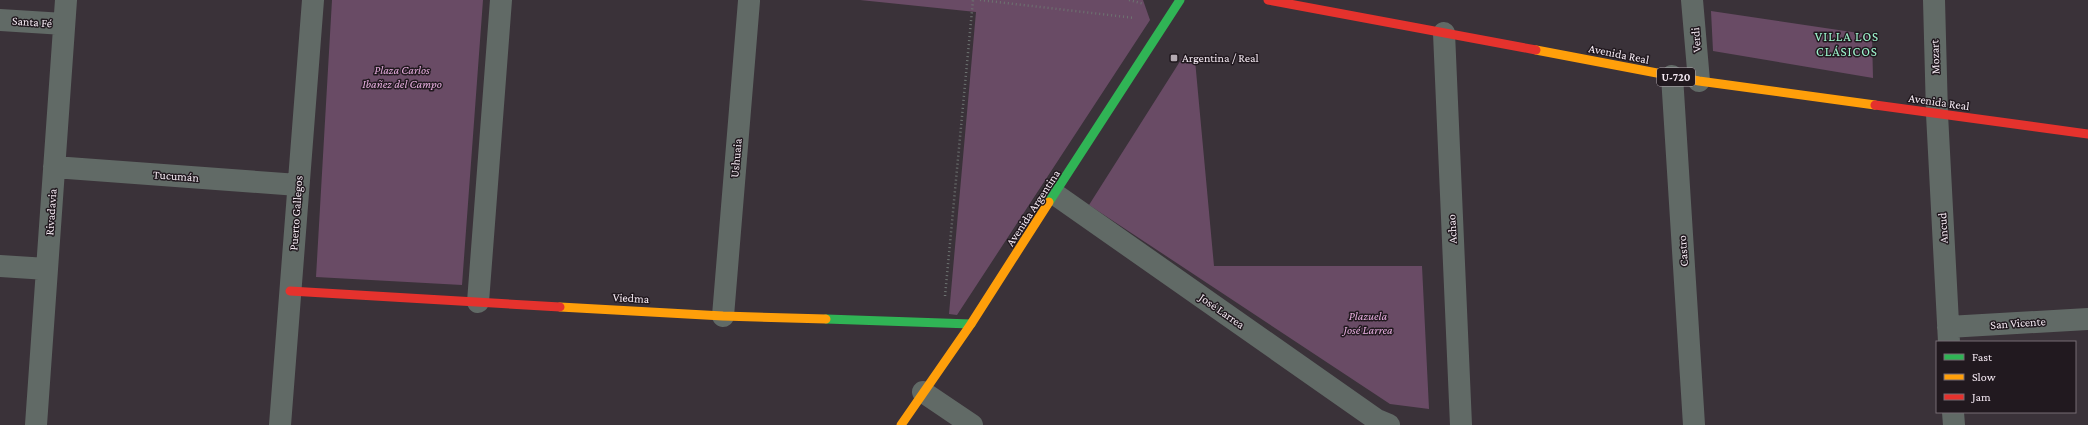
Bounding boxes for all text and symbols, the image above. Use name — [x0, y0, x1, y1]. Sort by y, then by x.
street label: Santa Fé — [11, 14, 53, 30]
street label: Verdi — [1688, 27, 1704, 53]
district label: VILLA LOS CLÁSICOS — [1815, 29, 1879, 59]
street label: Mozart — [1927, 38, 1943, 75]
street label: Avenida Real — [1588, 41, 1650, 67]
place label: Argentina / Real — [1182, 51, 1259, 65]
marker: Argentina / Real — [1169, 53, 1179, 63]
park label: Plaza Carlos Ibañez del Campo — [362, 63, 442, 91]
road number: U-720 — [1657, 68, 1695, 86]
street label: Avenida Real — [1908, 91, 1970, 113]
street label: Ushuaia — [727, 137, 745, 178]
street label: Tucumán — [153, 167, 200, 185]
street label: Avenida Argentina — [1003, 167, 1063, 249]
street label: Puerto Gallegos — [286, 175, 306, 251]
street label: Rivadavia — [42, 188, 60, 236]
street label: Ancud — [1935, 212, 1951, 244]
street label: Achao — [1444, 214, 1460, 244]
street label: Castro — [1675, 235, 1691, 267]
street label: Viedma — [612, 290, 650, 306]
street label: José Larrea — [1196, 290, 1248, 332]
park label: Plazuela José Larrea — [1341, 309, 1393, 337]
street label: San Vicente — [1990, 314, 2046, 332]
legend — [1936, 341, 2076, 413]
text: Fast — [1972, 350, 1993, 364]
text: Slow — [1972, 370, 1996, 384]
text: Jam — [1971, 390, 1991, 404]

